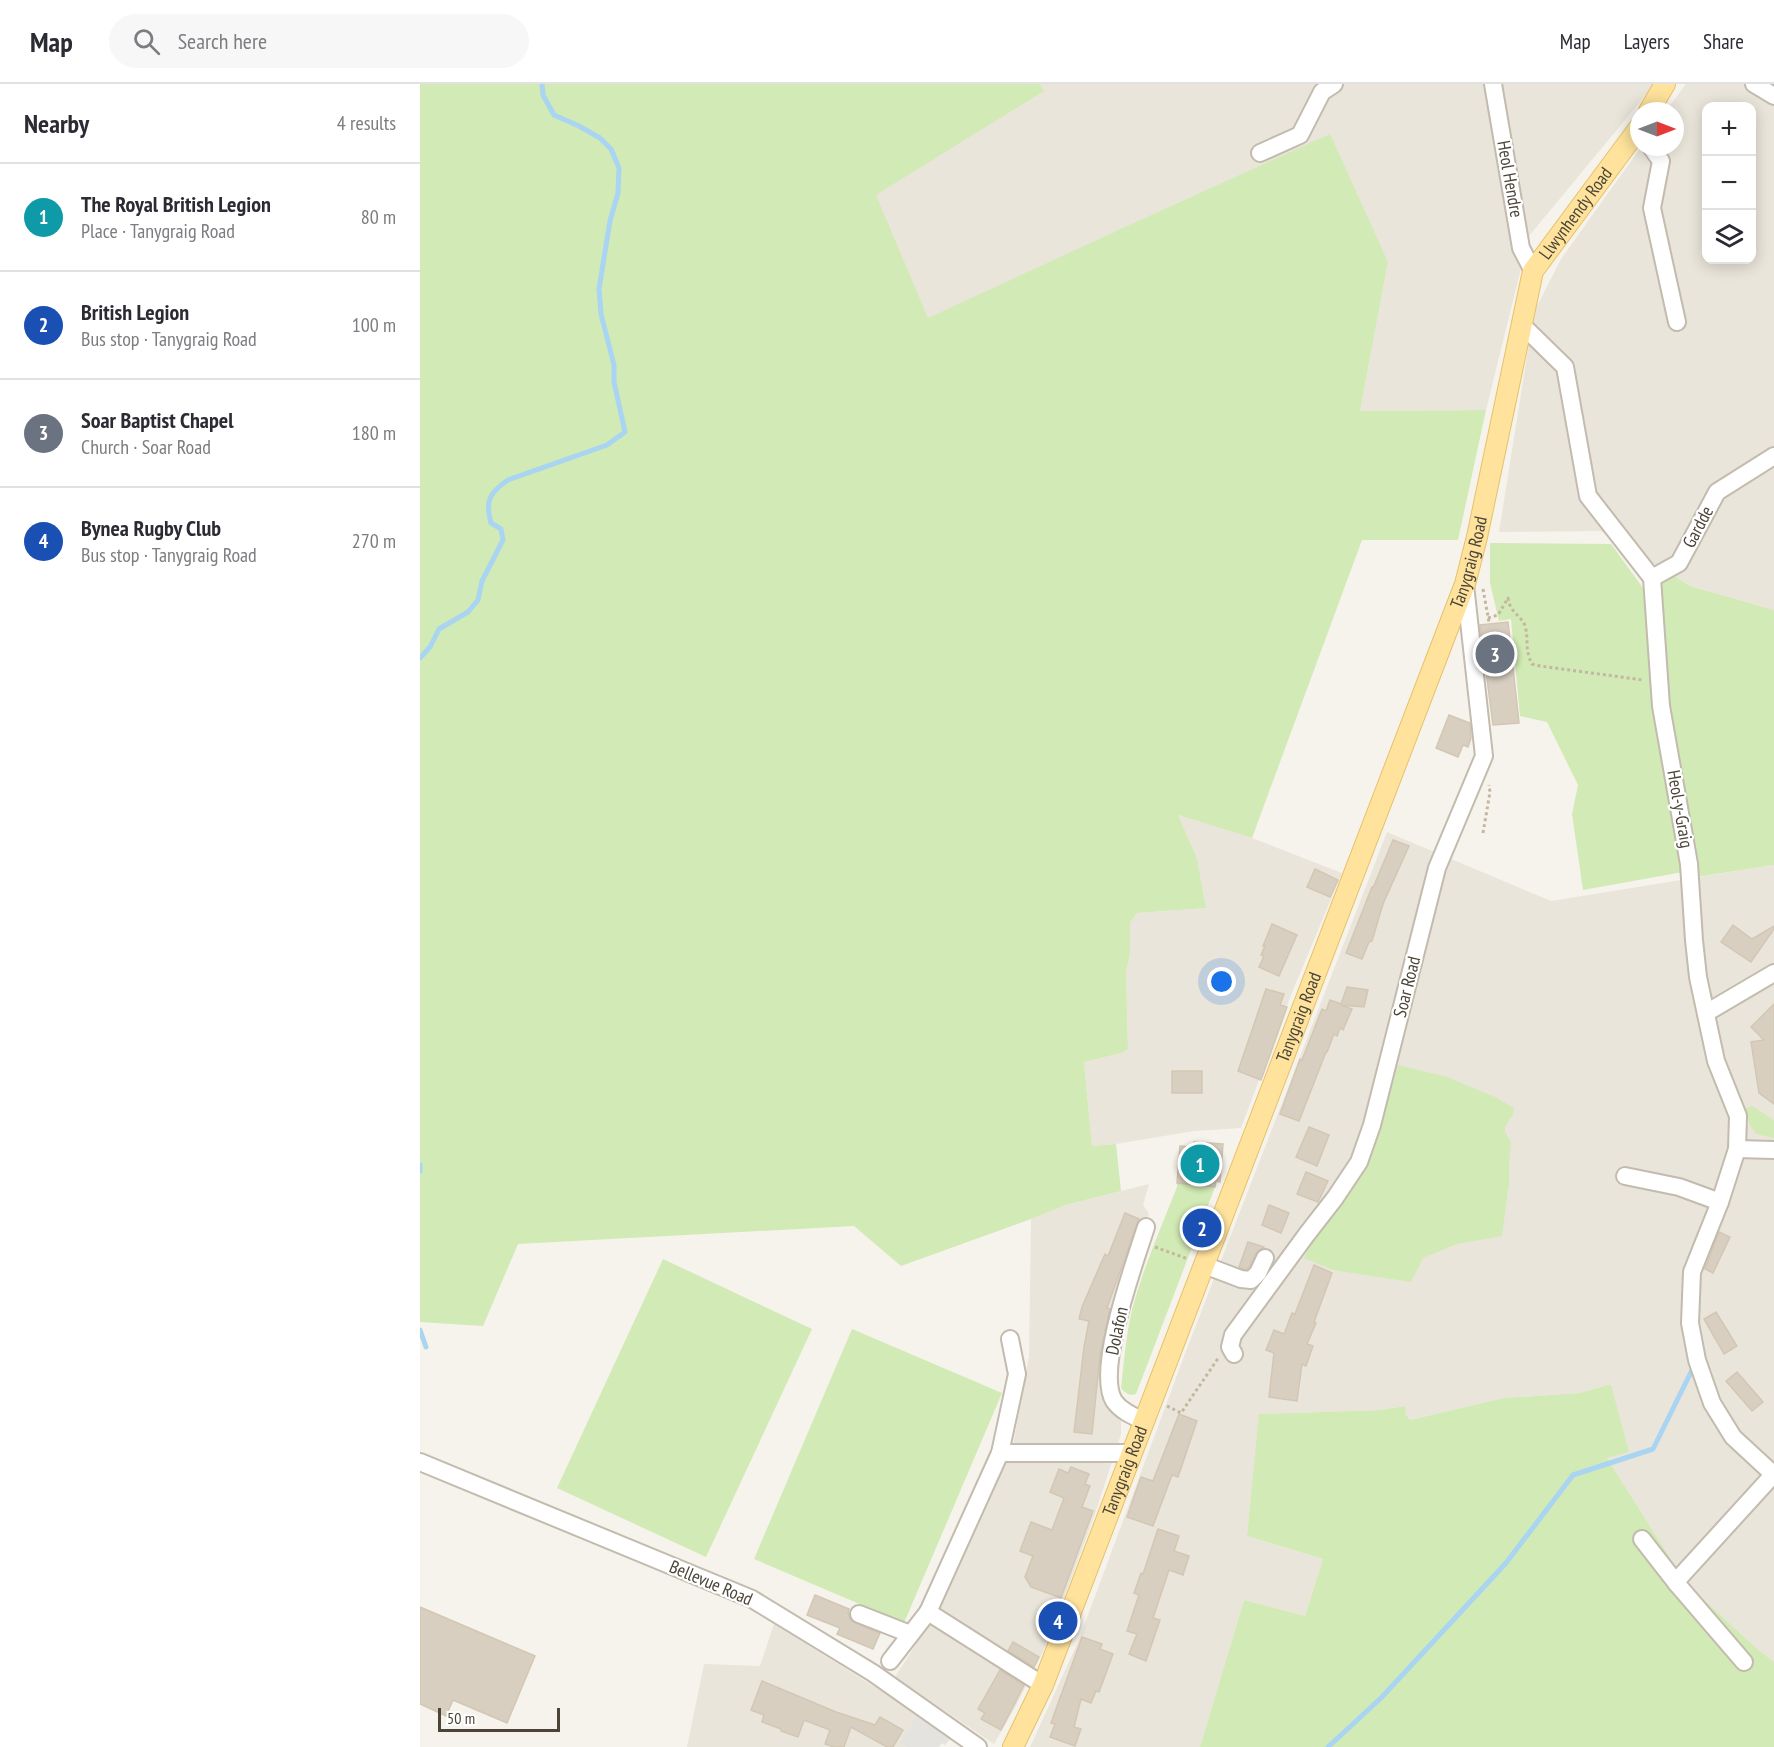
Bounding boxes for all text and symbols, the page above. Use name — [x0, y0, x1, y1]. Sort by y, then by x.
search box — [109, 14, 529, 68]
text: Map — [30, 23, 73, 60]
icon: search — [130, 25, 163, 58]
text: Search here — [178, 27, 267, 55]
text: Map — [1560, 28, 1591, 55]
text: Layers — [1624, 28, 1670, 55]
text: Share — [1703, 28, 1744, 55]
north arrow — [1630, 102, 1684, 156]
map controls — [1702, 102, 1756, 264]
button: + — [1702, 102, 1756, 156]
text: Nearby — [24, 107, 89, 140]
text: 4 results — [337, 110, 396, 136]
street label: Heol Hendre — [1492, 139, 1529, 219]
button: − — [1702, 156, 1756, 210]
street label: Llwynhendy Road — [1534, 162, 1617, 264]
text: The Royal British Legion — [81, 190, 271, 218]
text: 1 — [39, 204, 48, 230]
text: 80 m — [361, 204, 396, 230]
button: layers — [1702, 210, 1756, 264]
text: Place · Tanygraig Road — [81, 218, 235, 244]
text: British Legion — [81, 298, 189, 326]
text: 2 — [39, 312, 48, 338]
text: 100 m — [352, 312, 396, 338]
text: Bus stop · Tanygraig Road — [81, 326, 257, 352]
text: Soar Baptist Chapel — [81, 406, 234, 434]
text: 3 — [39, 420, 48, 446]
text: 180 m — [352, 420, 396, 446]
text: Church · Soar Road — [81, 434, 211, 460]
street label: Gardde — [1677, 502, 1718, 552]
text: Bynea Rugby Club — [81, 514, 221, 542]
street label: Tanygraig Road — [1445, 514, 1492, 612]
text: 4 — [39, 528, 48, 554]
text: 270 m — [352, 528, 396, 554]
text: Bus stop · Tanygraig Road — [81, 542, 257, 568]
pin: 3 — [1476, 632, 1514, 676]
street label: Heol-y-Graig — [1662, 768, 1699, 850]
street label: Soar Road — [1388, 954, 1425, 1020]
your location — [1207, 967, 1236, 996]
street label: Tanygraig Road — [1271, 969, 1326, 1065]
pin: 1 — [1180, 1142, 1220, 1186]
pin: 2 — [1182, 1206, 1222, 1250]
street label: Dolafon — [1100, 1305, 1133, 1357]
street label: Tanygraig Road — [1097, 1423, 1152, 1519]
street label: Bellevue Road — [666, 1555, 756, 1610]
pin: 4 — [1038, 1598, 1078, 1644]
scale bar — [438, 1705, 560, 1732]
text: 50 m — [447, 1708, 475, 1728]

